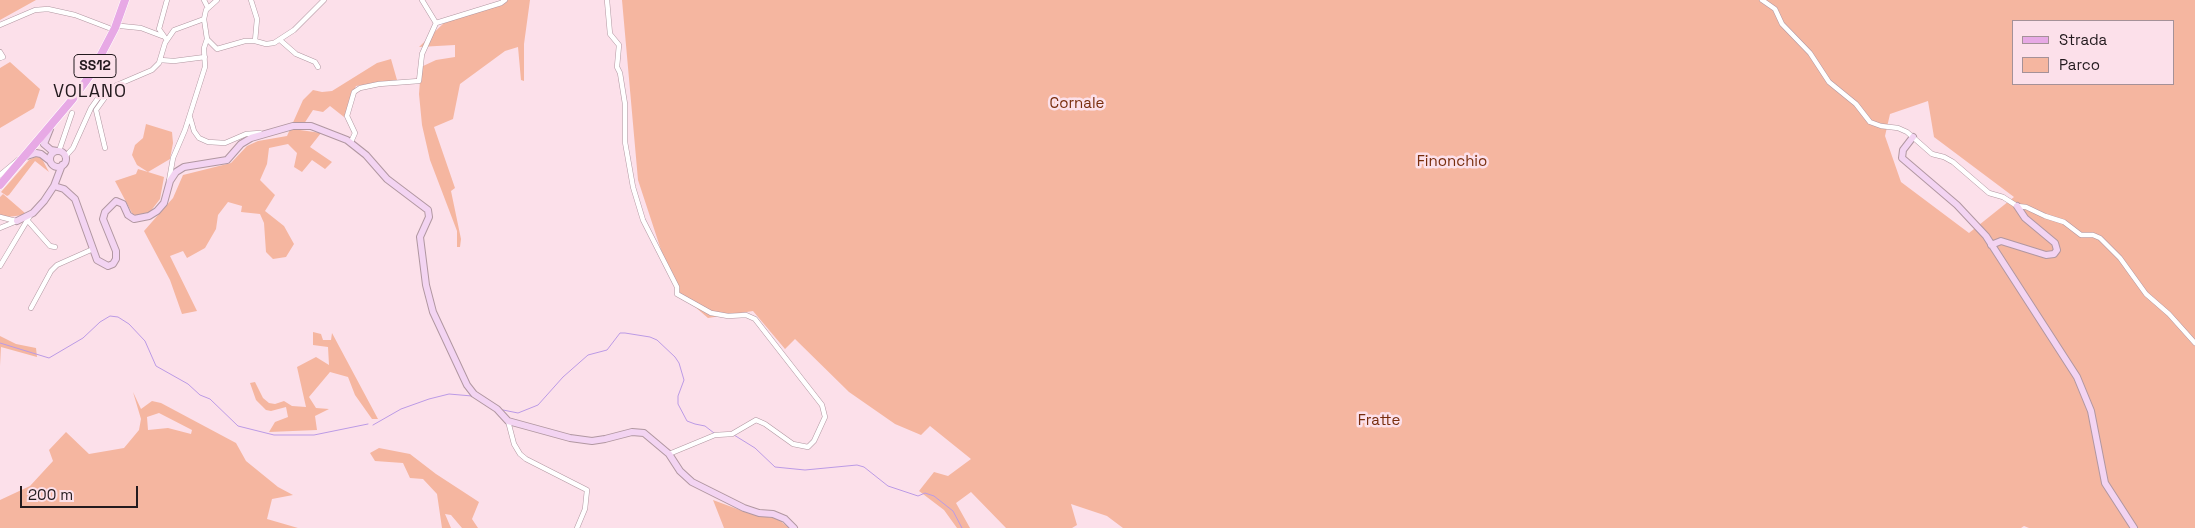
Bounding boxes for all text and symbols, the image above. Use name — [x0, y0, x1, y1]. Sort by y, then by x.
legend — [2012, 20, 2175, 85]
text: Strada — [2059, 30, 2107, 49]
road number: SS12 — [74, 54, 116, 78]
text: Parco — [2059, 55, 2100, 74]
district label: VOLANO — [52, 81, 128, 103]
park label: Cornale — [1050, 95, 1104, 113]
park label: Finonchio — [1417, 153, 1487, 171]
park label: Fratte — [1358, 412, 1400, 430]
scale bar — [22, 476, 140, 508]
text: 200 m — [28, 485, 73, 504]

